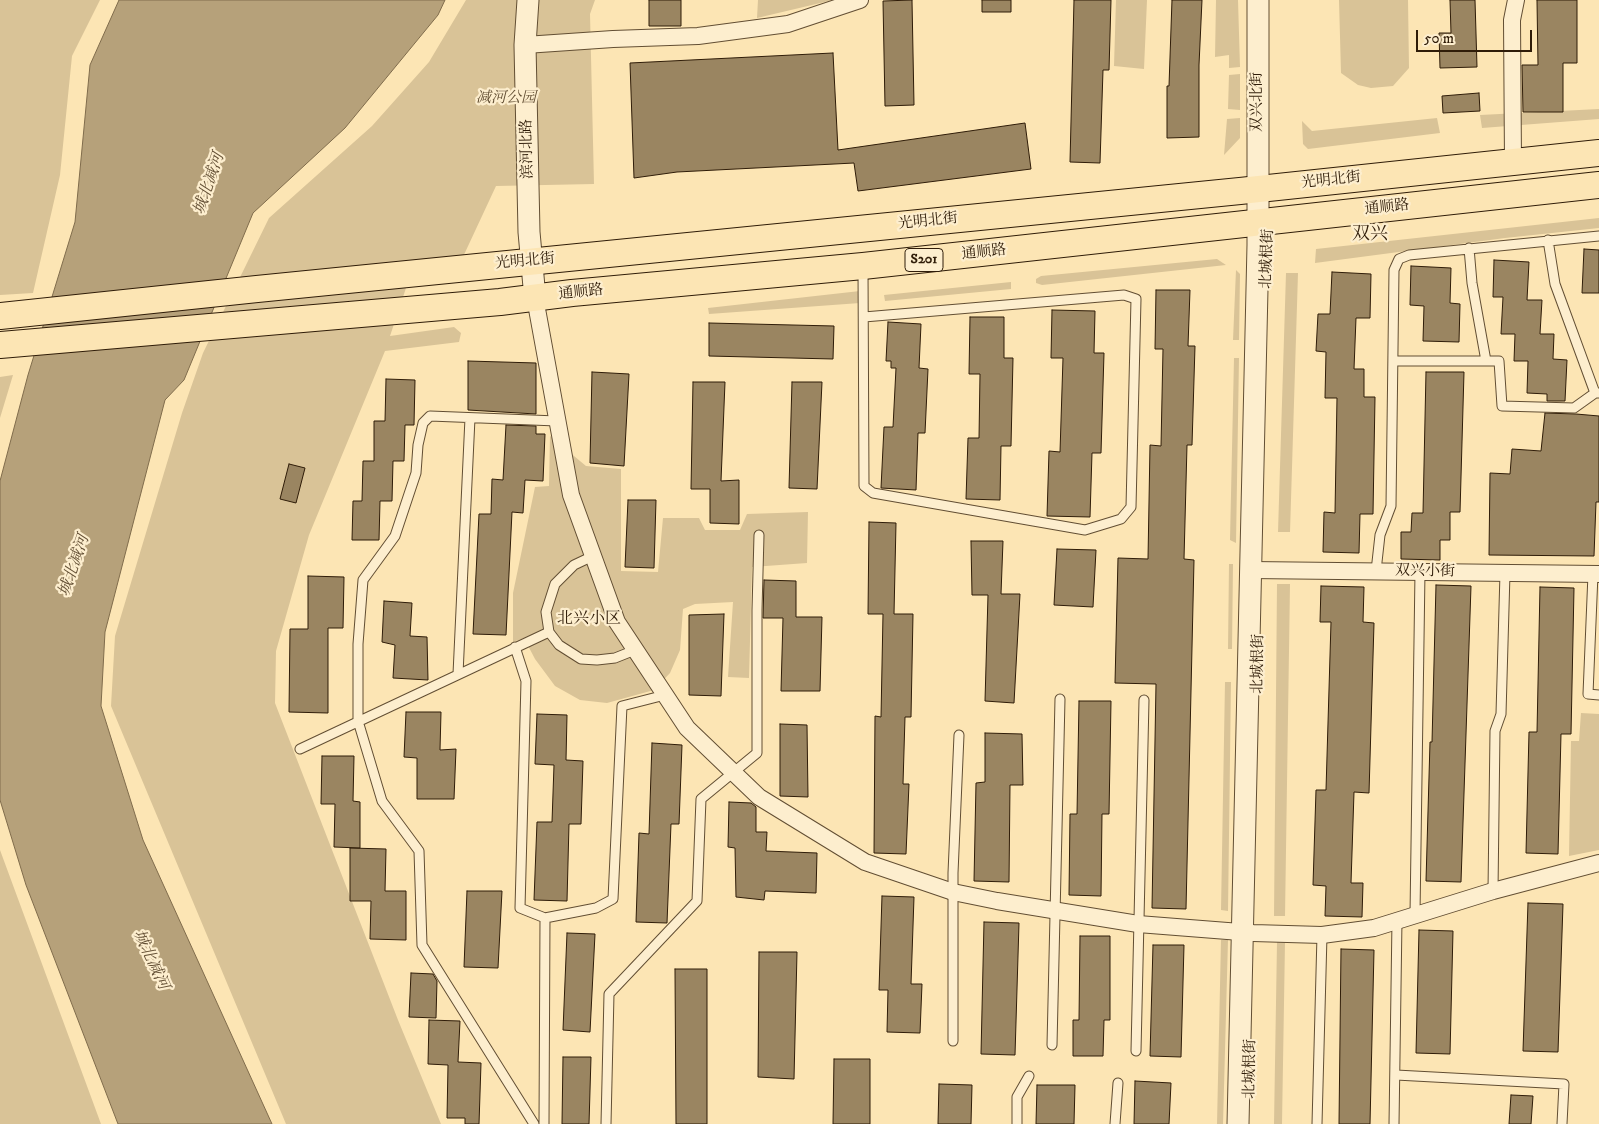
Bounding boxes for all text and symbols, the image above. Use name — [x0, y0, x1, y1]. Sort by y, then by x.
scale bar — [1419, 20, 1535, 52]
text: 50 m — [1424, 29, 1454, 48]
street label: 双兴北街 — [1249, 72, 1267, 132]
park label: 减河公园 — [476, 90, 536, 108]
street label: 滨河北路 — [518, 119, 538, 179]
water label: 城北减河 — [191, 151, 229, 217]
street label: 光明北街 — [1300, 169, 1362, 193]
street label: 通顺路 — [1364, 197, 1410, 219]
street label: 光明北街 — [897, 210, 959, 234]
district label: 双兴 — [1352, 224, 1388, 246]
street label: 北城根街 — [1258, 229, 1278, 289]
street label: 通顺路 — [961, 242, 1007, 264]
road number: S201 — [905, 248, 943, 272]
street label: 光明北街 — [494, 250, 556, 274]
street label: 通顺路 — [558, 282, 604, 304]
water label: 城北减河 — [56, 533, 94, 599]
street label: 双兴小街 — [1395, 562, 1455, 582]
district label: 北兴小区 — [557, 610, 621, 630]
street label: 北城根街 — [1249, 634, 1269, 694]
water label: 城北减河 — [128, 927, 172, 993]
street label: 北城根街 — [1241, 1039, 1261, 1099]

